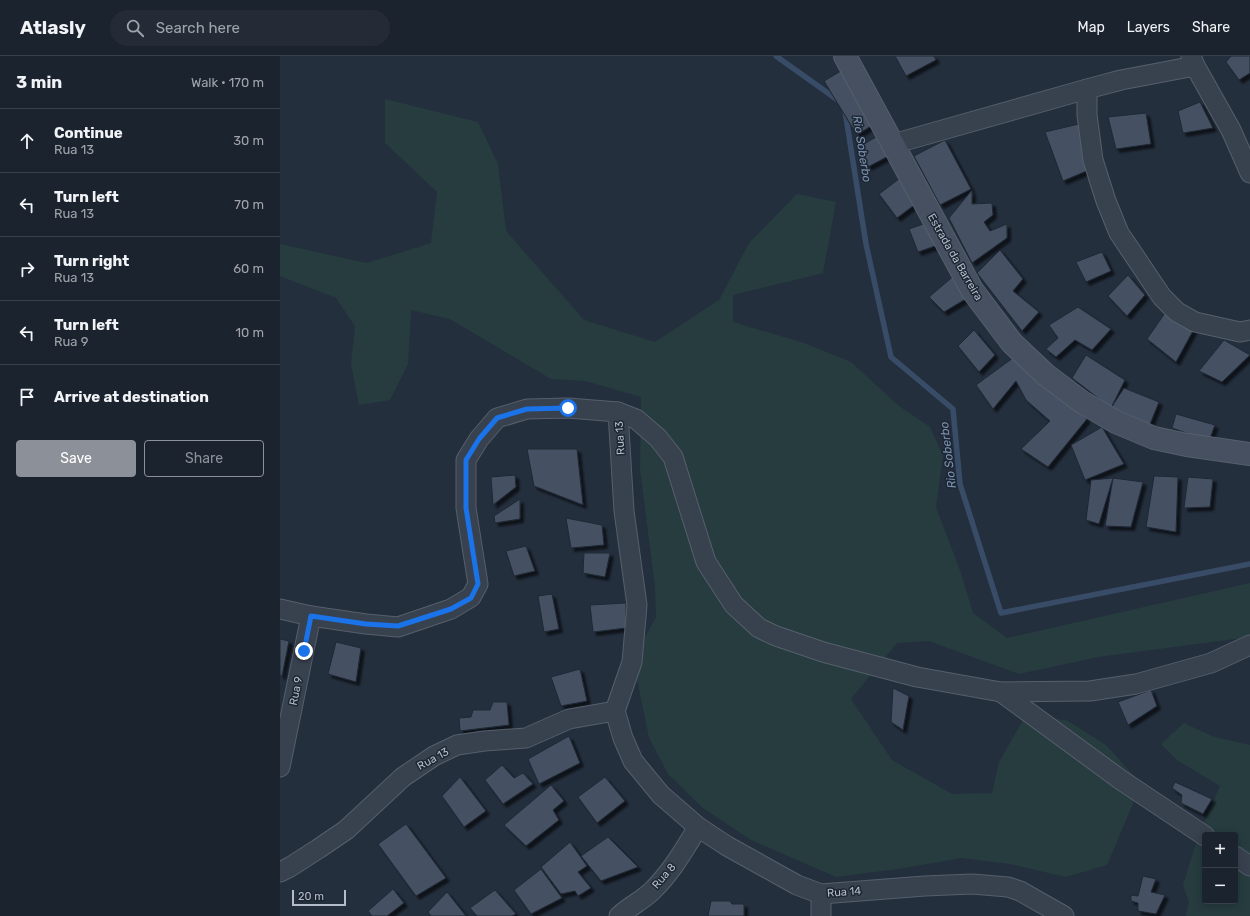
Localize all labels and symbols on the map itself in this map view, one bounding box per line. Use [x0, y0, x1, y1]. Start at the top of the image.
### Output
water label: Rio Soberbo [850, 115, 874, 183]
street label: Estrada da Barreira [925, 211, 985, 303]
route start [559, 399, 577, 417]
street label: Rua 13 [613, 420, 627, 455]
water label: Rio Soberbo [937, 421, 959, 489]
route end [295, 642, 313, 660]
street label: Rua 9 [287, 675, 305, 707]
street label: Rua 13 [415, 745, 451, 773]
street label: Rua 8 [649, 861, 679, 891]
street label: Rua 14 [827, 884, 862, 900]
scale bar [292, 888, 346, 907]

